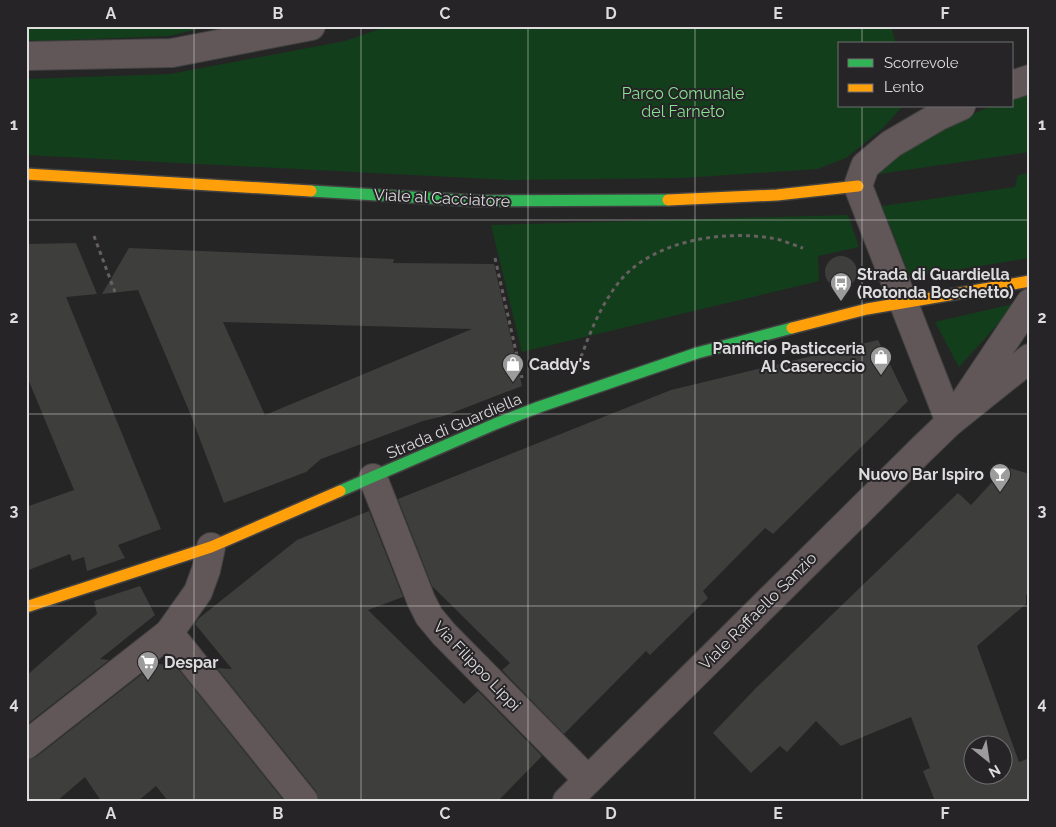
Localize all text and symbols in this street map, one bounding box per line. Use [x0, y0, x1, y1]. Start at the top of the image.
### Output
text: A [106, 4, 117, 23]
text: B [273, 4, 284, 23]
text: C [440, 4, 451, 23]
text: D [605, 4, 617, 23]
text: E [773, 4, 783, 23]
text: F [940, 4, 950, 23]
legend [838, 42, 1014, 108]
text: Scorrevole [884, 54, 959, 72]
text: Lento [884, 78, 924, 96]
park label: Parco Comunale del Farneto [622, 84, 744, 121]
text: 1 [10, 115, 18, 134]
text: 1 [1038, 115, 1046, 134]
street label: Viale al Cacciatore [373, 185, 511, 211]
place label: Strada di Guardiella (Rotonda Boschetto) [857, 265, 1014, 302]
bus stop icon: Strada di Guardiella (Rotonda Boschetto) [829, 271, 853, 302]
text: 2 [9, 308, 19, 327]
text: 2 [1037, 308, 1047, 327]
place label: Panificio Pasticceria Al Casereccio [712, 339, 865, 376]
shop icon: Panificio Pasticceria Al Casereccio [869, 345, 893, 376]
shop icon: Caddy's [501, 352, 525, 383]
place label: Caddy's [529, 355, 590, 374]
street label: Strada di Guardiella [384, 389, 524, 463]
bar icon: Nuovo Bar Ispiro [988, 462, 1012, 493]
place label: Nuovo Bar Ispiro [858, 465, 984, 484]
text: 3 [10, 501, 19, 520]
text: 3 [1038, 501, 1047, 520]
street label: Viale Raffaello Sanzio [695, 548, 821, 674]
street label: Via Filippo Lippi [429, 617, 525, 715]
supermarket icon: Despar [136, 650, 160, 681]
place label: Despar [164, 653, 218, 672]
text: 4 [9, 694, 19, 713]
text: 4 [1037, 694, 1047, 713]
north arrow [964, 734, 1014, 784]
text: N [986, 762, 1003, 781]
text: A [106, 804, 117, 823]
text: B [273, 804, 284, 823]
text: C [440, 804, 451, 823]
text: D [605, 804, 617, 823]
text: E [773, 804, 783, 823]
text: F [940, 804, 950, 823]

